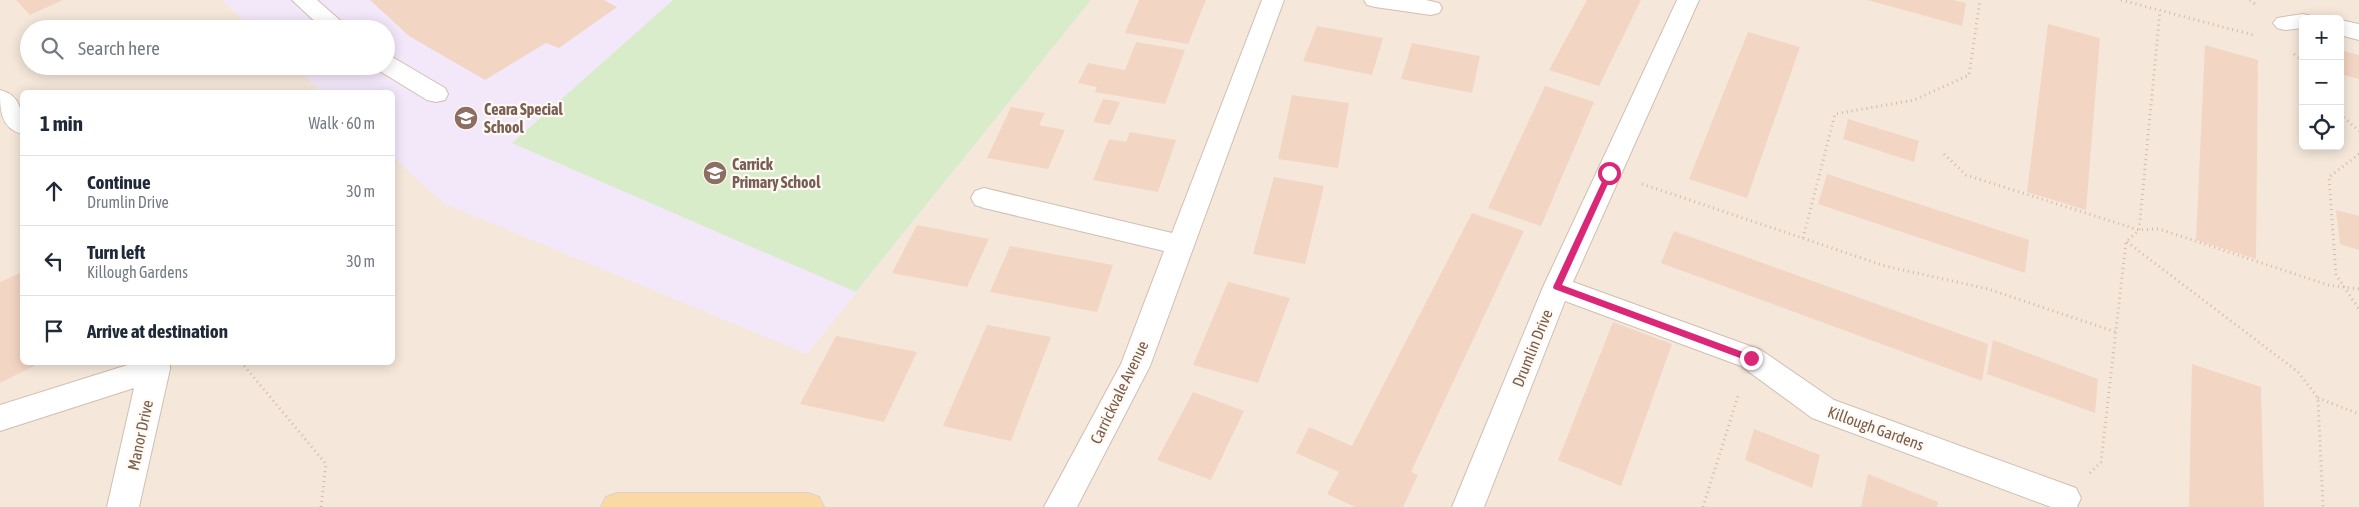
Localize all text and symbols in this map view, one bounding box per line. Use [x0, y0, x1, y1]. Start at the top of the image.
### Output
map controls [2299, 15, 2344, 150]
button: + [2299, 15, 2344, 60]
search box [20, 20, 395, 75]
icon: search [38, 34, 66, 62]
text: Search here [78, 37, 160, 59]
button: − [2299, 60, 2344, 105]
place label: Ceara Special School [484, 100, 563, 136]
school or university icon: Ceara Special School [453, 105, 479, 131]
button: locate [2299, 105, 2344, 150]
text: 1 min [40, 111, 83, 135]
text: Walk · 60 m [309, 114, 375, 132]
place label: Carrick Primary School [732, 155, 821, 191]
school or university icon: Carrick Primary School [702, 160, 728, 186]
route start [1598, 162, 1621, 185]
text: Continue [87, 171, 151, 193]
icon: ahead [40, 177, 68, 205]
text: 30 m [346, 182, 375, 200]
text: Drumlin Drive [87, 193, 169, 211]
text: Turn left [87, 241, 145, 263]
icon: left [40, 247, 68, 275]
text: 30 m [346, 252, 375, 270]
text: Killough Gardens [87, 263, 188, 281]
street label: Drumlin Drive [1508, 307, 1556, 389]
icon: arrive [40, 317, 68, 345]
text: Arrive at destination [87, 320, 228, 342]
street label: Carrickvale Avenue [1086, 338, 1152, 446]
route end [1740, 347, 1763, 370]
street label: Manor Drive [124, 398, 156, 472]
street label: Killough Gardens [1825, 402, 1927, 455]

